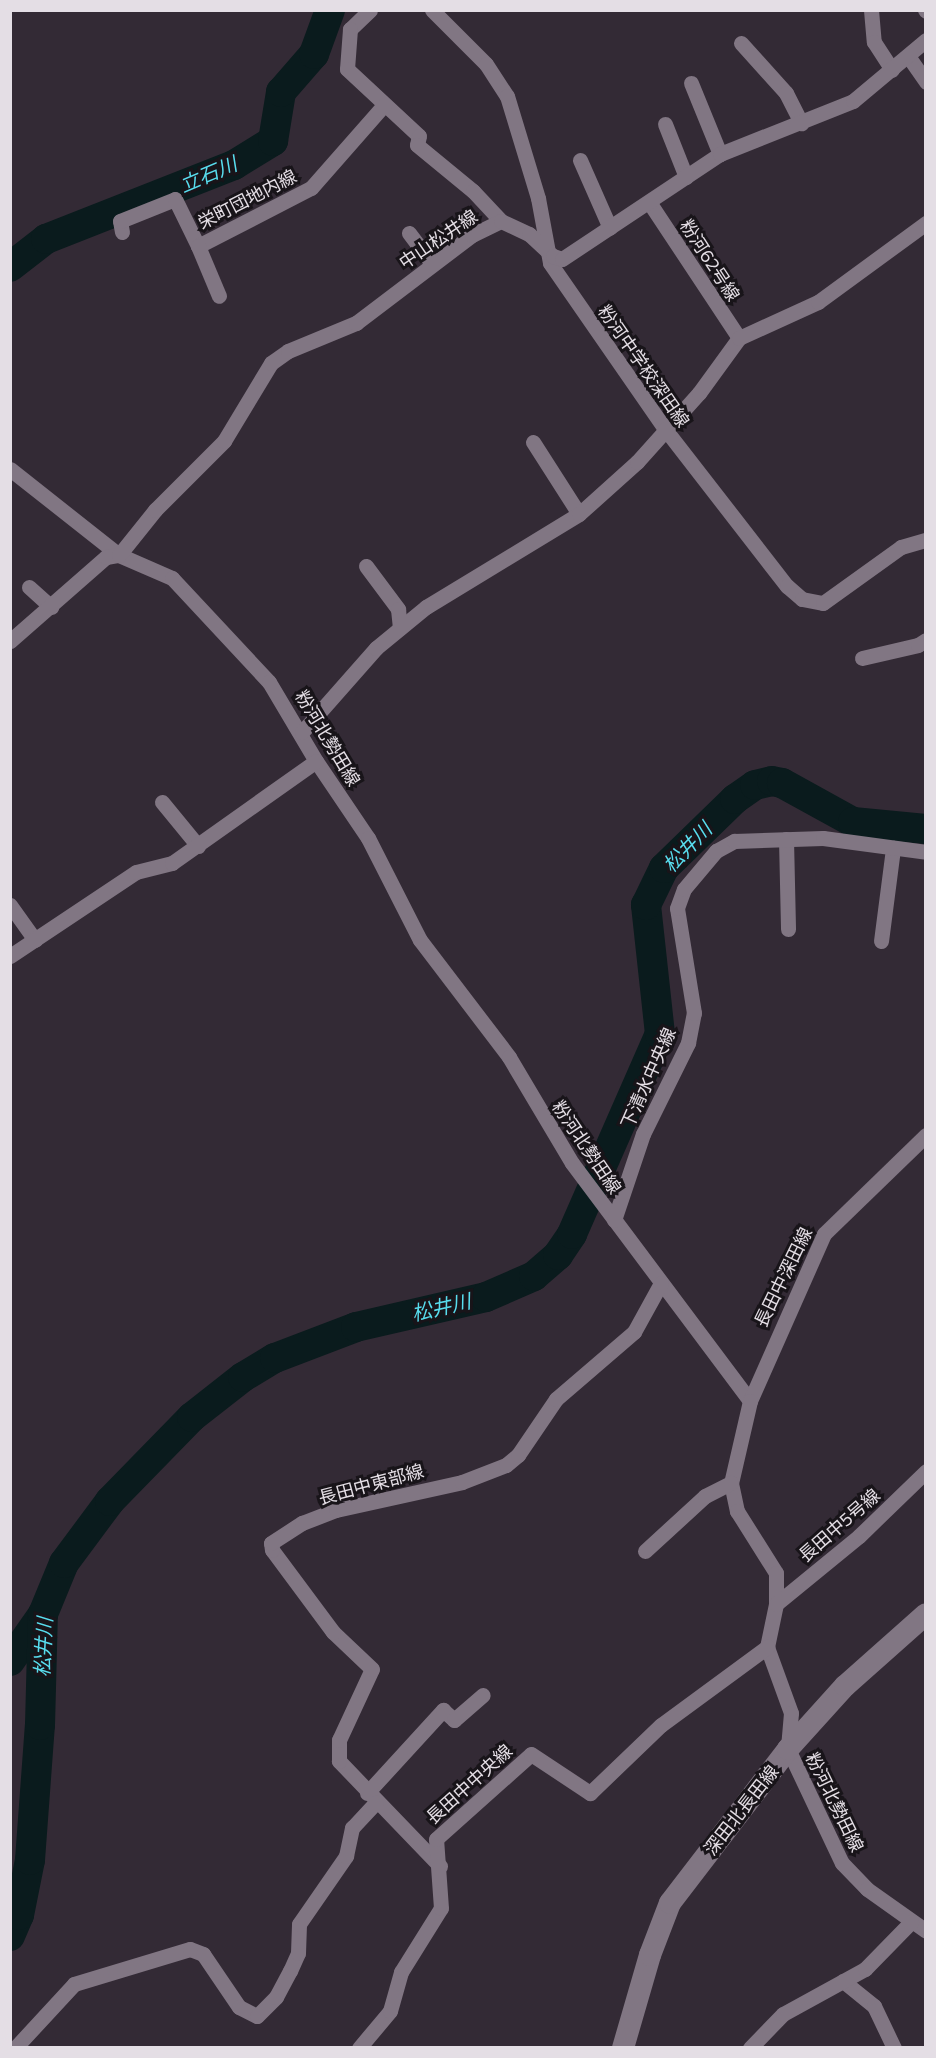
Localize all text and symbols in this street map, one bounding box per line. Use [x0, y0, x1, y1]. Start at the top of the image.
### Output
water label: 立石川 [176, 151, 240, 197]
street label: 栄町団地内線 [194, 165, 300, 233]
street label: 中山松井線 [395, 205, 481, 273]
street label: 粉河62号線 [676, 215, 744, 305]
street label: 粉河中学校深田線 [594, 301, 694, 431]
street label: 粉河北勢田線 [291, 686, 365, 790]
water label: 松井川 [658, 817, 716, 877]
street label: 下清水中央線 [616, 1024, 680, 1132]
street label: 粉河北勢田線 [548, 1096, 626, 1198]
street label: 長田中深田線 [750, 1224, 816, 1330]
water label: 松井川 [409, 1289, 473, 1325]
street label: 長田中東部線 [316, 1460, 426, 1508]
street label: 長田中5号線 [794, 1484, 884, 1566]
water label: 松井川 [29, 1616, 57, 1678]
street label: 長田中中央線 [422, 1740, 516, 1828]
street label: 粉河北勢田線 [802, 1749, 868, 1855]
street label: 深田北長田線 [699, 1761, 783, 1859]

